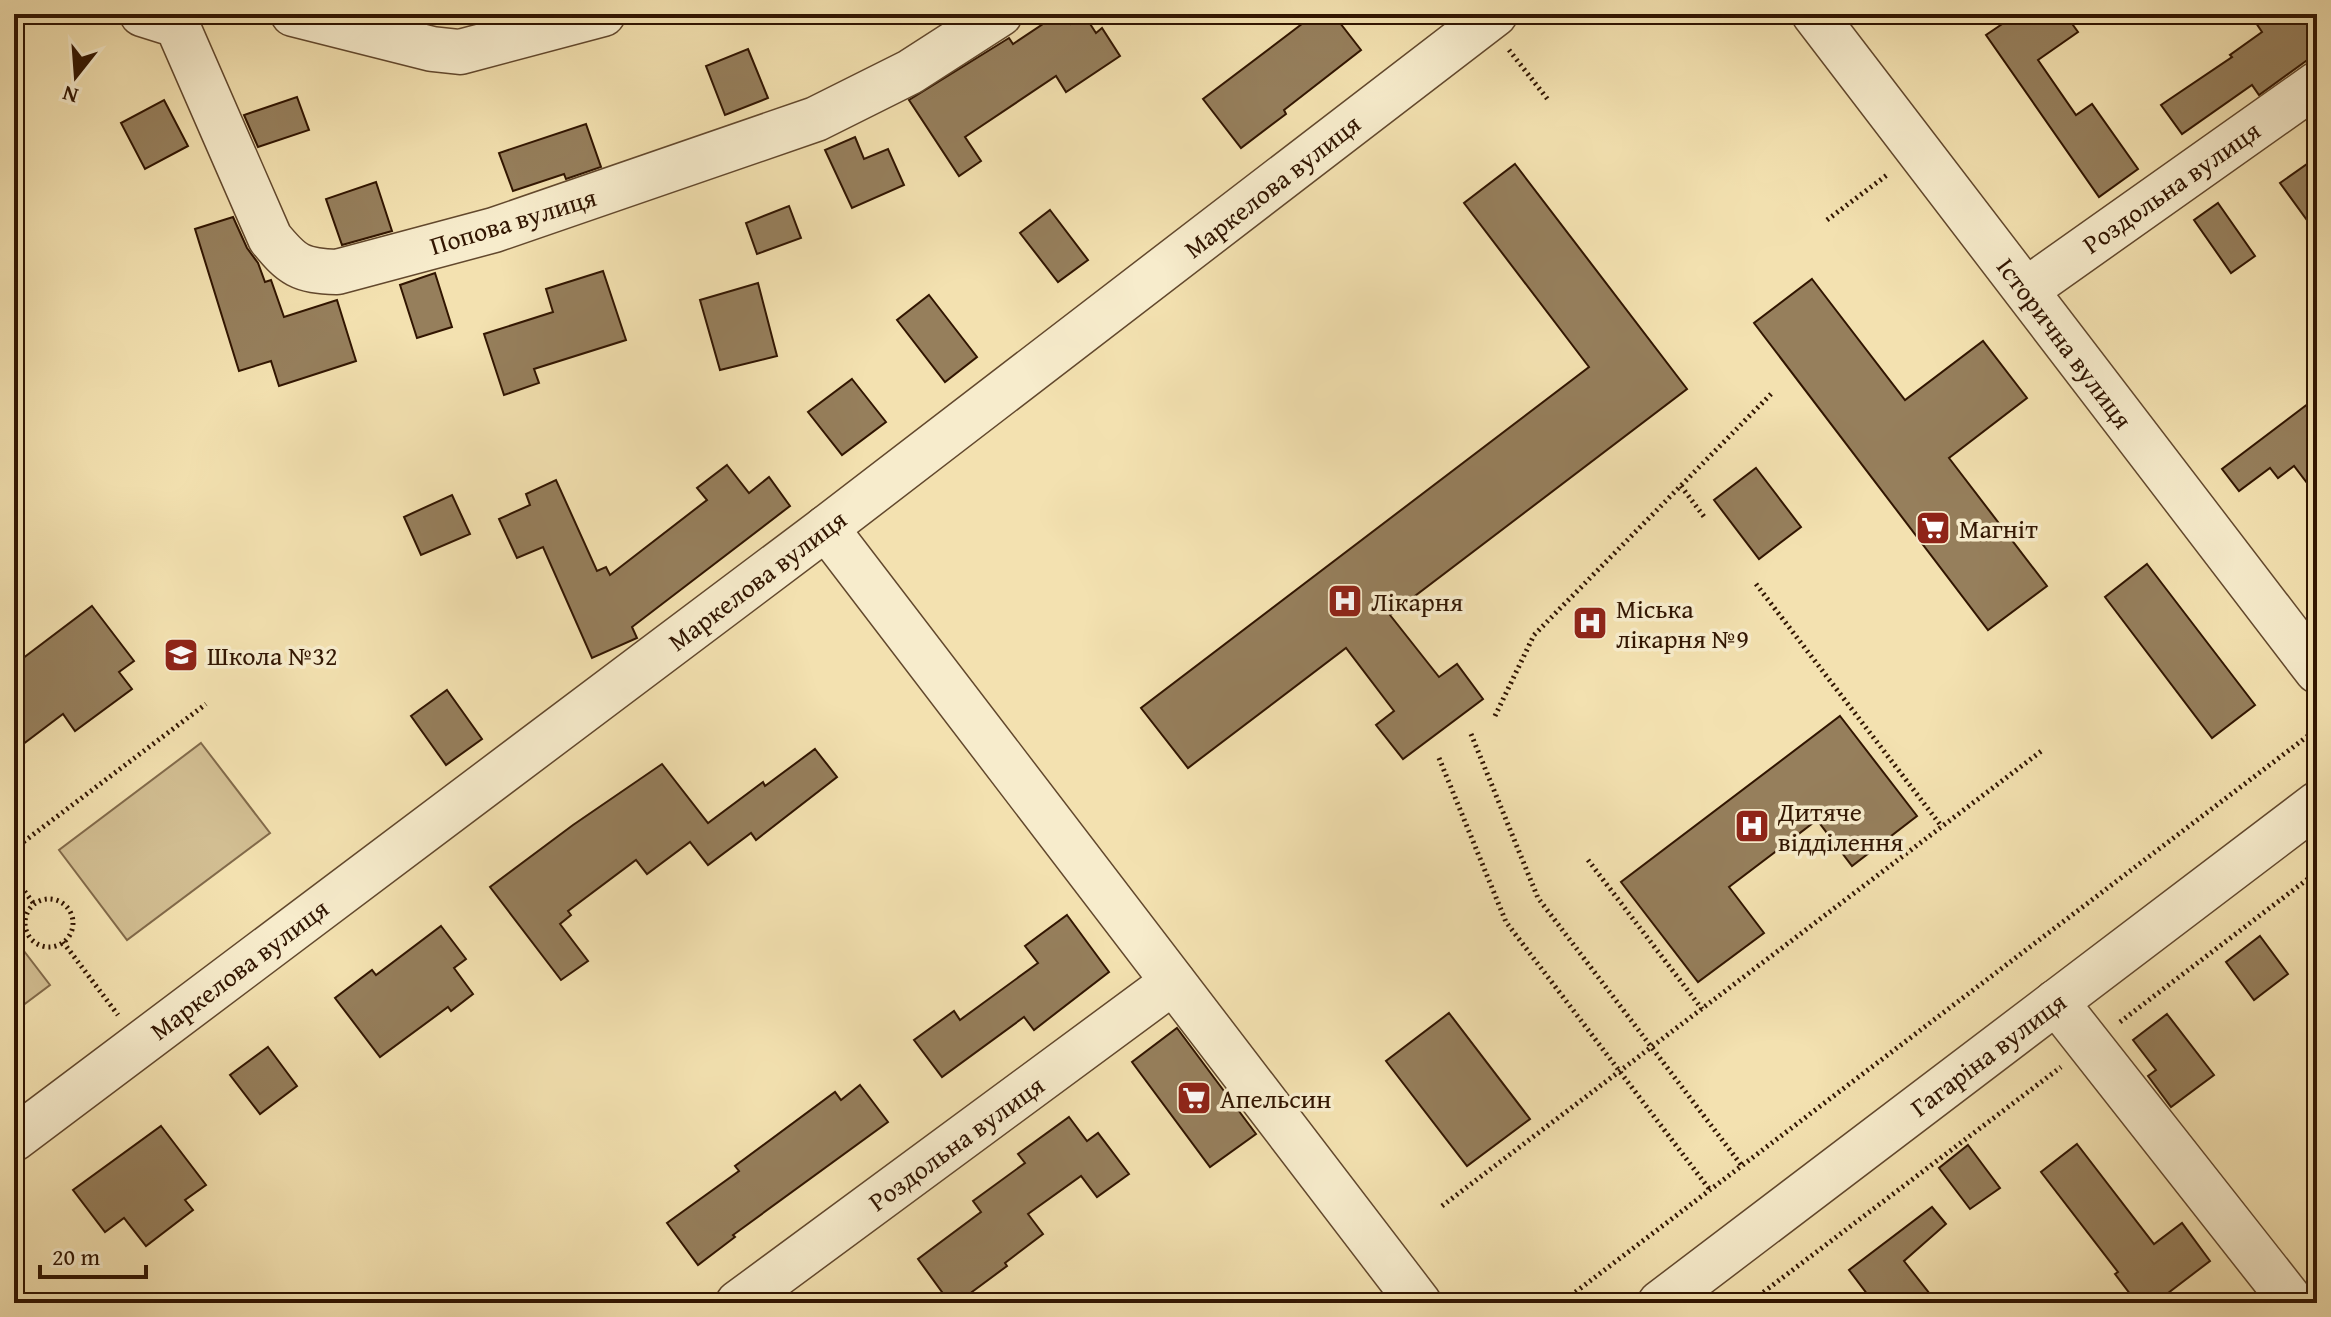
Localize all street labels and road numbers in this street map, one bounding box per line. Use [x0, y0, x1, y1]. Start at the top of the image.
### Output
street label: Маркелова вулиця [1175, 105, 1369, 267]
street label: Роздольна вулиця [2074, 111, 2268, 263]
street label: Попова вулиця [425, 177, 601, 265]
street label: Історична вулиця [1988, 249, 2142, 437]
street label: Маркелова вулиця [660, 500, 854, 660]
street label: Маркелова вулиця [142, 889, 336, 1049]
street label: Гагаріна вулиця [1902, 982, 2074, 1126]
street label: Роздольна вулиця [860, 1066, 1052, 1220]

